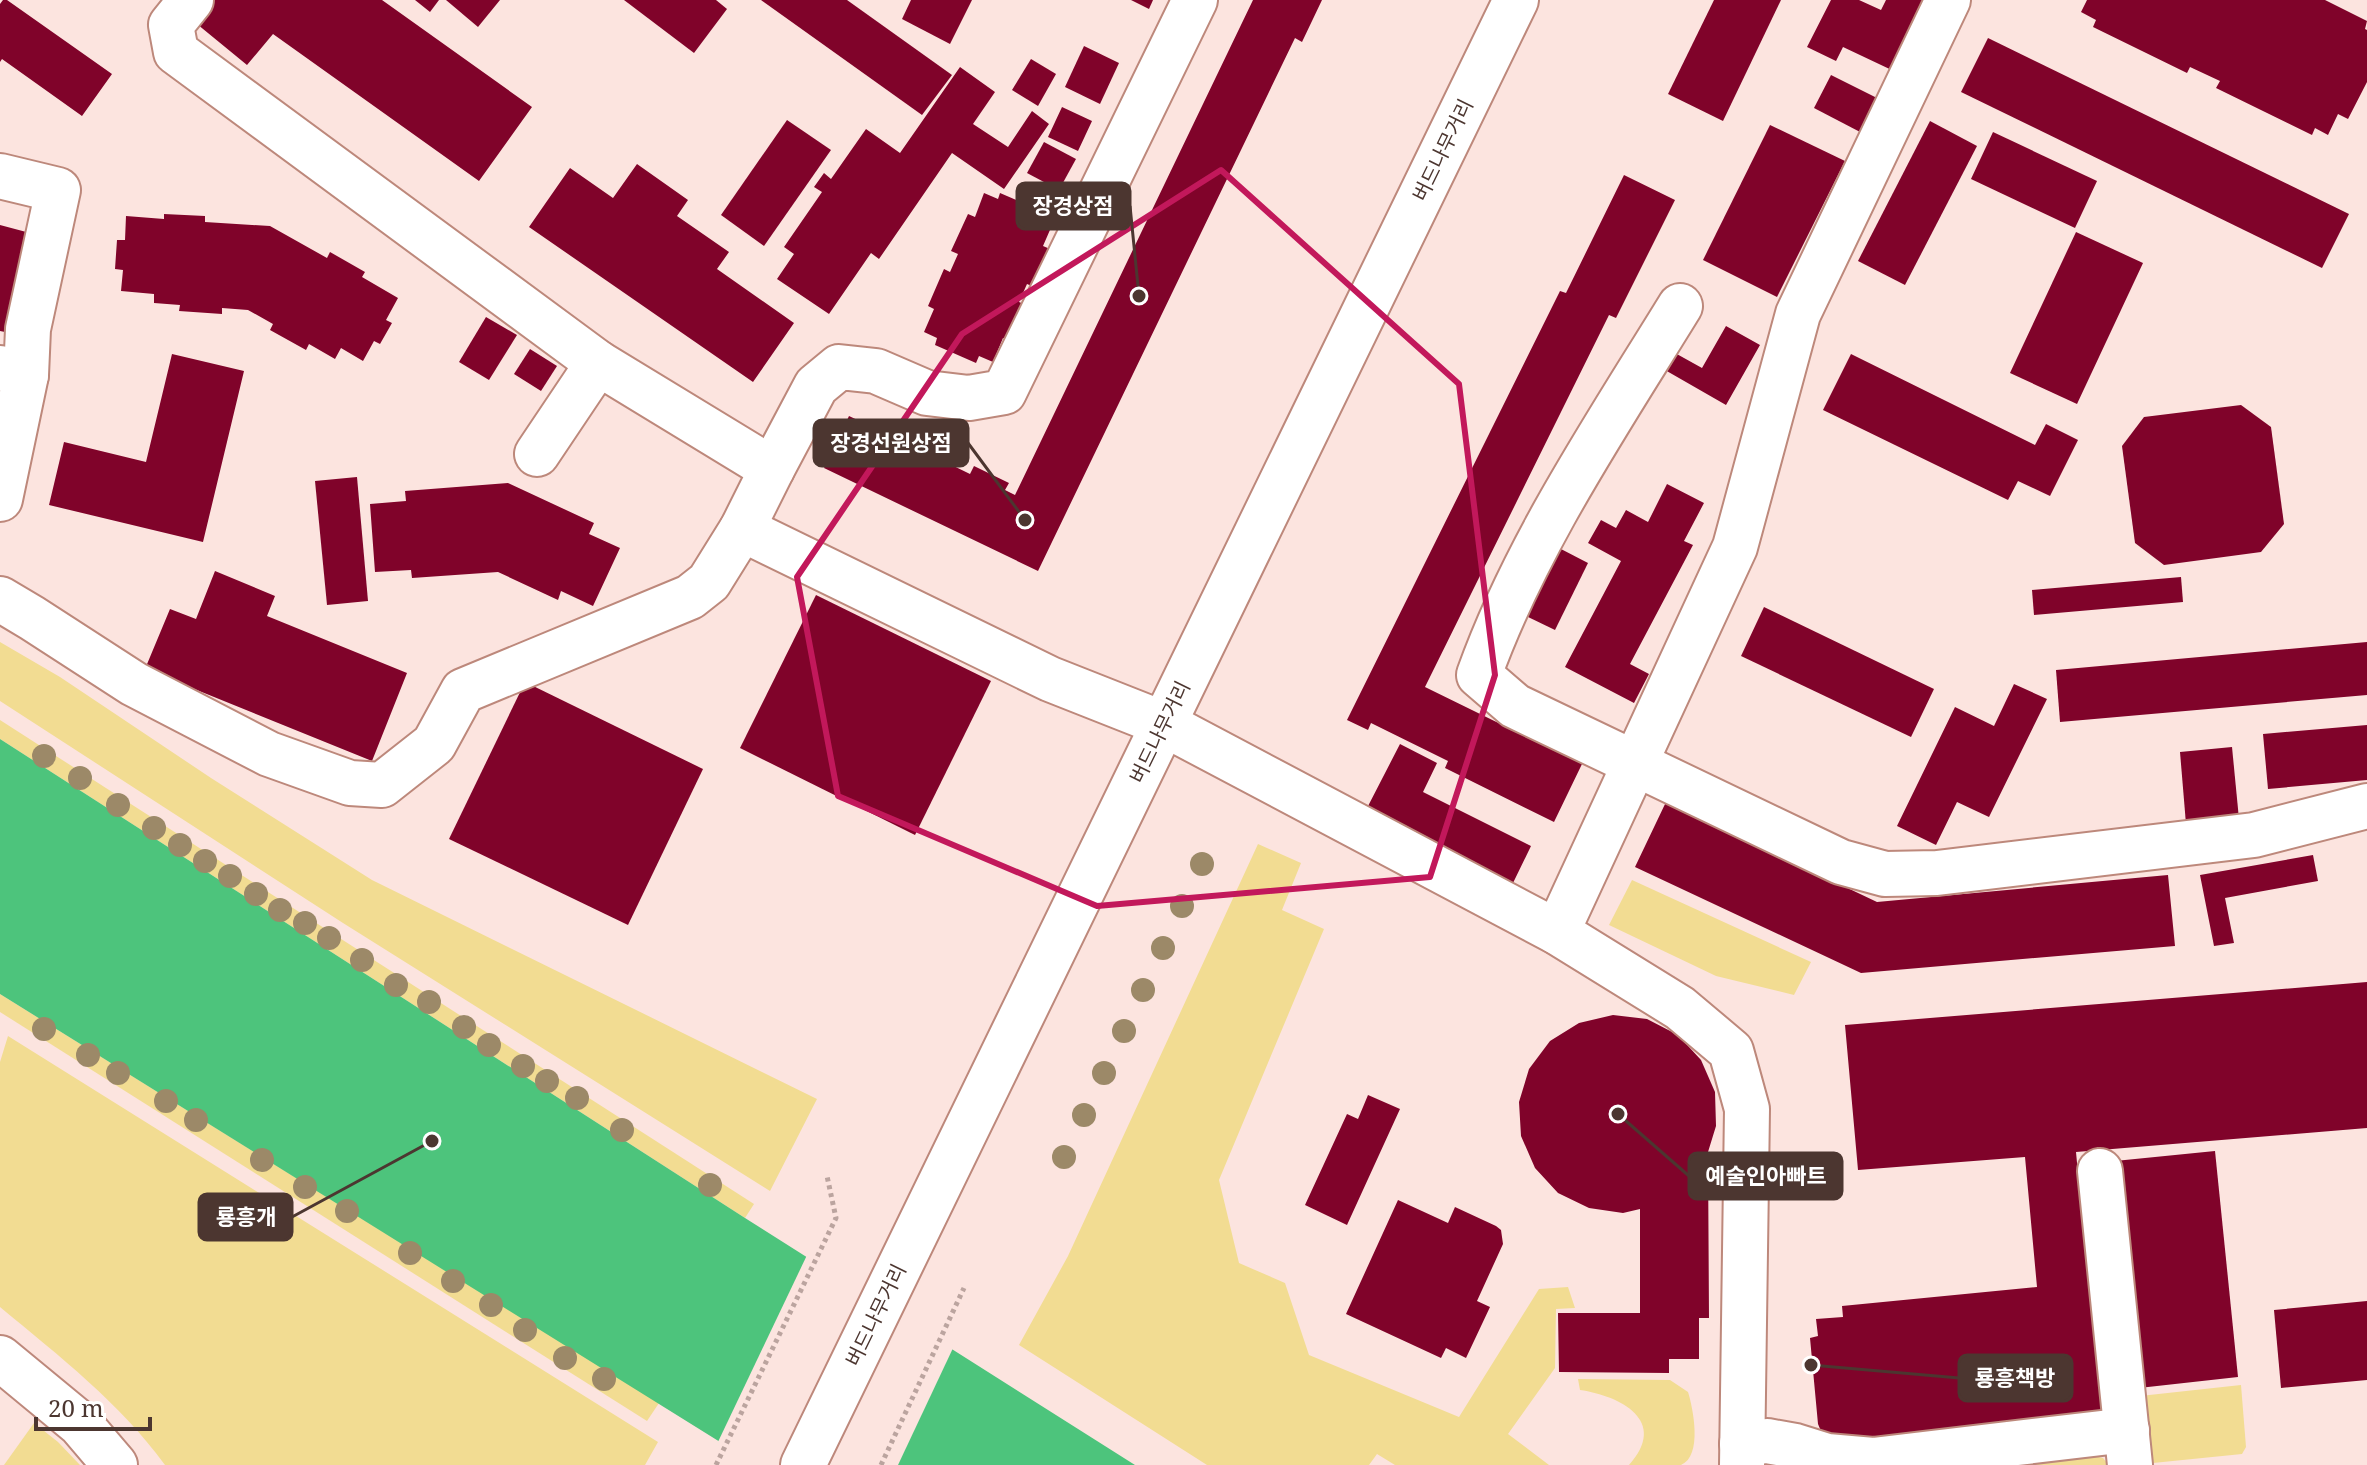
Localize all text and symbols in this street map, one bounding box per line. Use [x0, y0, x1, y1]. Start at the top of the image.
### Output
street label: 버드나무거리 [1406, 94, 1479, 205]
callout: 장경상점 [1017, 183, 1130, 229]
text: 장경상점 [1033, 190, 1113, 220]
callout: 장경선원상점 [814, 420, 968, 466]
text: 장경선원상점 [830, 427, 952, 457]
street label: 버드나무거리 [1123, 676, 1196, 787]
callout: 예술인아빠트 [1689, 1153, 1842, 1199]
text: 예술인아빠트 [1705, 1160, 1827, 1190]
callout: 룡흥개 [199, 1194, 292, 1240]
text: 룡흥개 [216, 1201, 276, 1231]
street label: 버드나무거리 [839, 1259, 912, 1370]
callout: 룡흥책방 [1959, 1355, 2072, 1401]
text: 룡흥책방 [1975, 1362, 2055, 1392]
scale bar [36, 1381, 150, 1431]
text: 20 m [48, 1391, 104, 1424]

